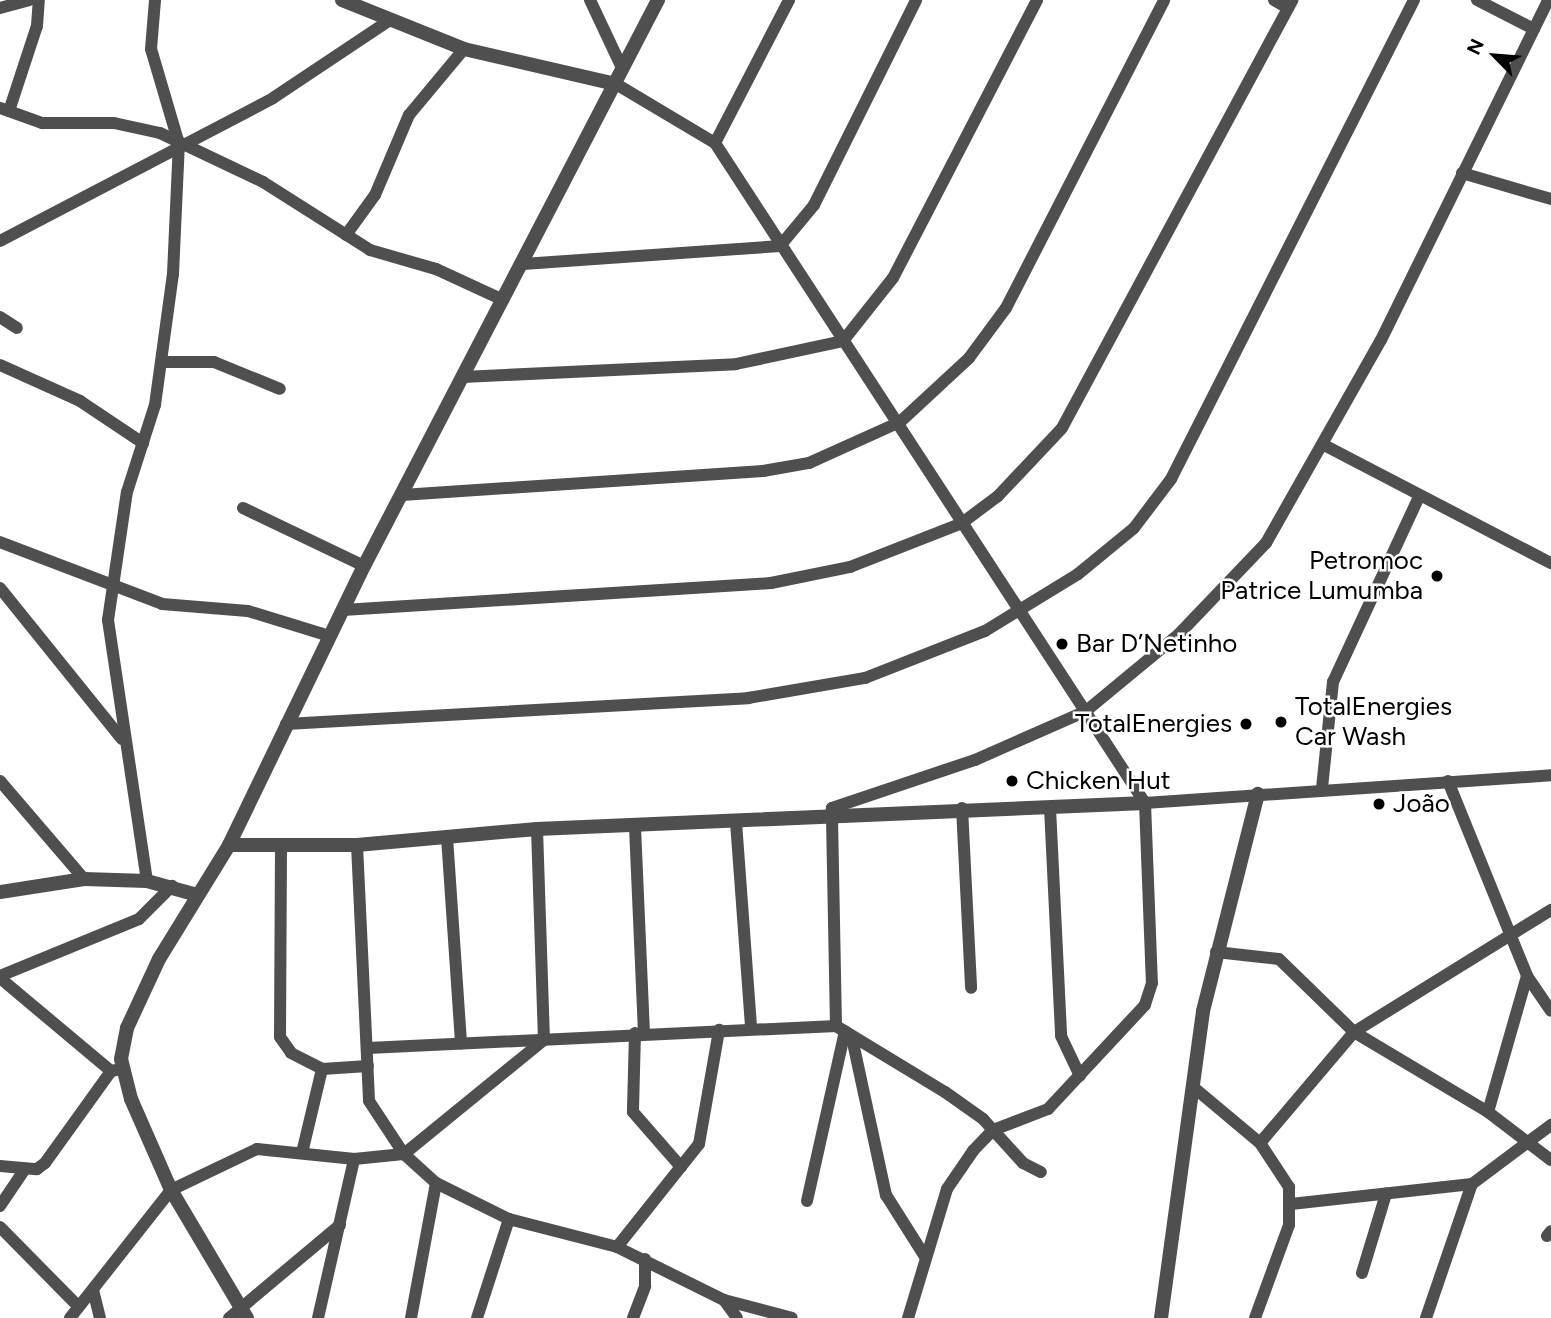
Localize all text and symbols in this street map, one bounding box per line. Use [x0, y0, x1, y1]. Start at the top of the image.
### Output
north arrow [1460, 21, 1530, 91]
text: N [1462, 35, 1489, 58]
place label: Petromoc Patrice Lumumba [1220, 545, 1423, 606]
marker: Petromoc Patrice Lumumba [1429, 568, 1445, 584]
place label: Bar D’Netinho [1076, 628, 1237, 660]
marker: Bar D’Netinho [1054, 636, 1070, 652]
place label: TotalEnergies Car Wash [1295, 691, 1452, 752]
place label: TotalEnergies [1075, 708, 1232, 740]
marker: TotalEnergies Car Wash [1273, 714, 1289, 730]
marker: TotalEnergies [1238, 716, 1254, 732]
place label: Chicken Hut [1026, 765, 1171, 797]
marker: Chicken Hut [1004, 773, 1020, 789]
place label: João [1393, 788, 1450, 820]
marker: João [1371, 796, 1387, 812]

